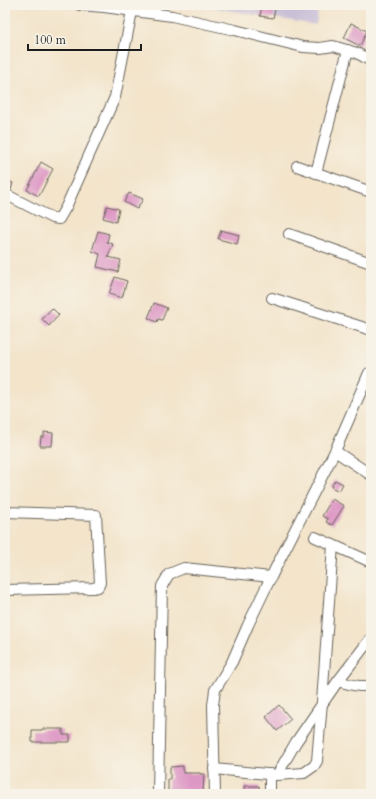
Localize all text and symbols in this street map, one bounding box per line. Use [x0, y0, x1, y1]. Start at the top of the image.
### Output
scale bar [28, 26, 141, 52]
text: 100 m [34, 32, 67, 48]

